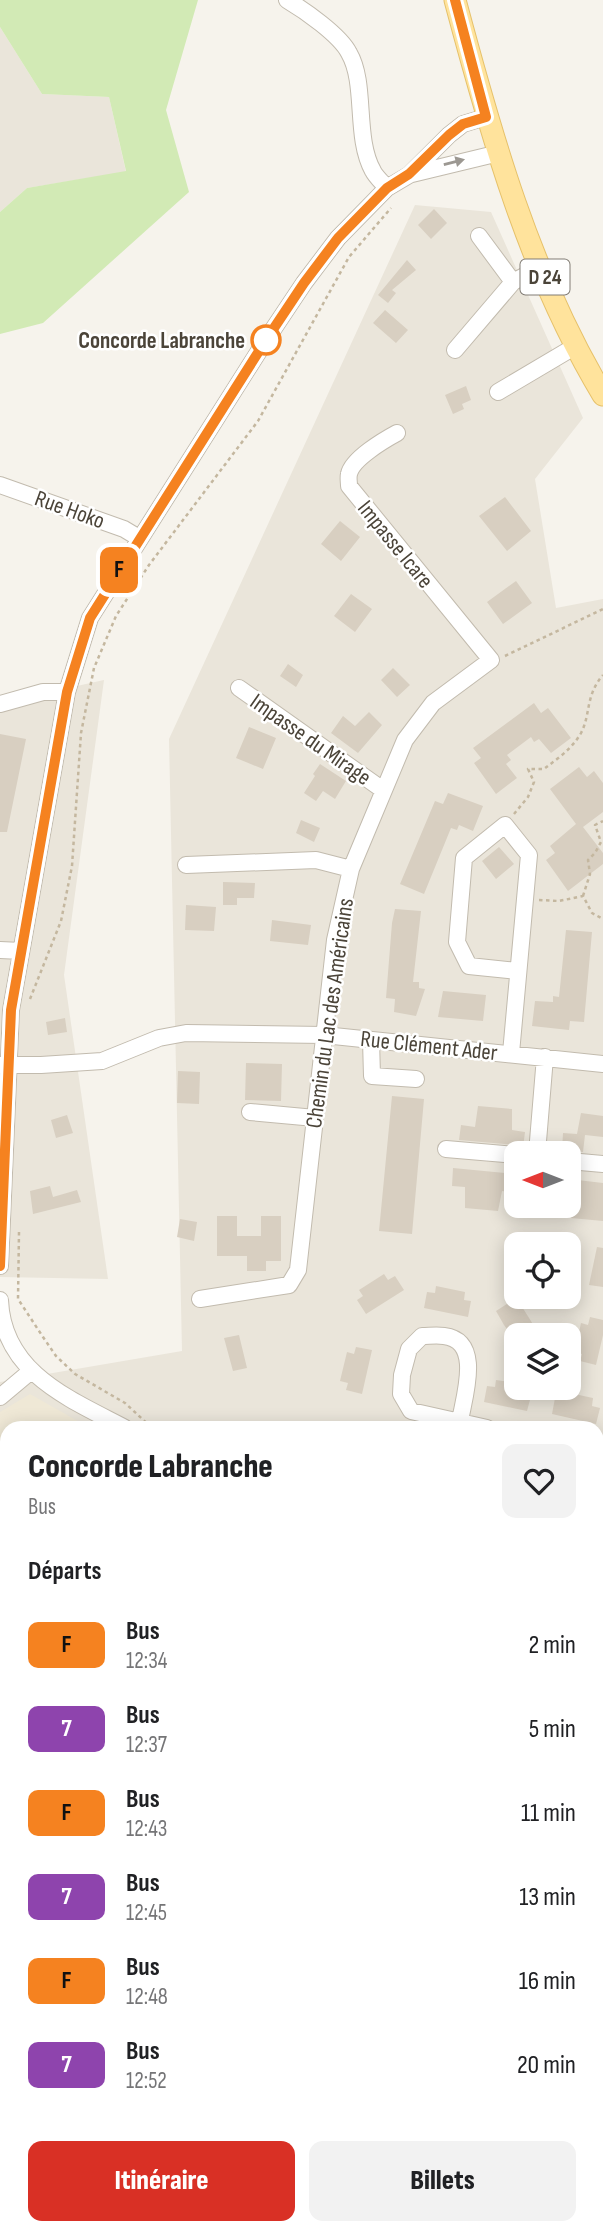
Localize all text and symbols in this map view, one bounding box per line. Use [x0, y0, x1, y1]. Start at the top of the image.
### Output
one-way arrow [443, 156, 465, 167]
road number: D 24 [520, 260, 570, 294]
marker: Concorde Labranche [251, 325, 281, 355]
place label: Concorde Labranche [78, 327, 245, 355]
street label: Rue Hoko [31, 484, 108, 535]
street label: Impasse Icare [351, 495, 439, 594]
line badge: F [96, 547, 142, 593]
text: F [114, 555, 124, 584]
street label: Impasse du Mirage [245, 688, 376, 792]
street label: Chemin du Lac des Américains [300, 896, 360, 1130]
street label: Rue Clément Ader [359, 1025, 499, 1067]
north arrow [504, 1141, 581, 1218]
map controls [504, 1141, 581, 1400]
button: locate [504, 1232, 581, 1309]
button: layers [504, 1323, 581, 1400]
button: heart [502, 1444, 576, 1518]
text: Concorde Labranche [28, 1447, 273, 1487]
text: Bus [28, 1493, 56, 1521]
text: Départs [28, 1556, 101, 1587]
text: Bus [126, 1616, 160, 1647]
text: F [61, 1630, 72, 1659]
text: 2 min [528, 1630, 576, 1661]
text: 12:34 [126, 1647, 167, 1675]
text: Bus [126, 1700, 160, 1731]
text: 7 [61, 1714, 72, 1743]
text: 5 min [529, 1714, 576, 1745]
text: 12:37 [126, 1731, 167, 1759]
text: Bus [126, 1784, 160, 1815]
text: F [61, 1798, 72, 1827]
text: 11 min [521, 1798, 576, 1829]
text: 12:43 [126, 1815, 167, 1843]
text: Bus [126, 1868, 160, 1899]
text: 7 [61, 1882, 72, 1911]
text: 13 min [519, 1882, 576, 1913]
text: 12:45 [126, 1899, 167, 1927]
text: Bus [126, 1952, 160, 1983]
text: F [61, 1966, 72, 1995]
text: 16 min [519, 1966, 576, 1997]
text: 12:48 [126, 1983, 168, 2011]
text: Bus [126, 2036, 160, 2067]
text: 7 [61, 2050, 72, 2079]
text: 20 min [517, 2050, 576, 2081]
text: 12:52 [126, 2067, 167, 2095]
button: Itinéraire [28, 2141, 295, 2221]
button: Billets [309, 2141, 576, 2221]

